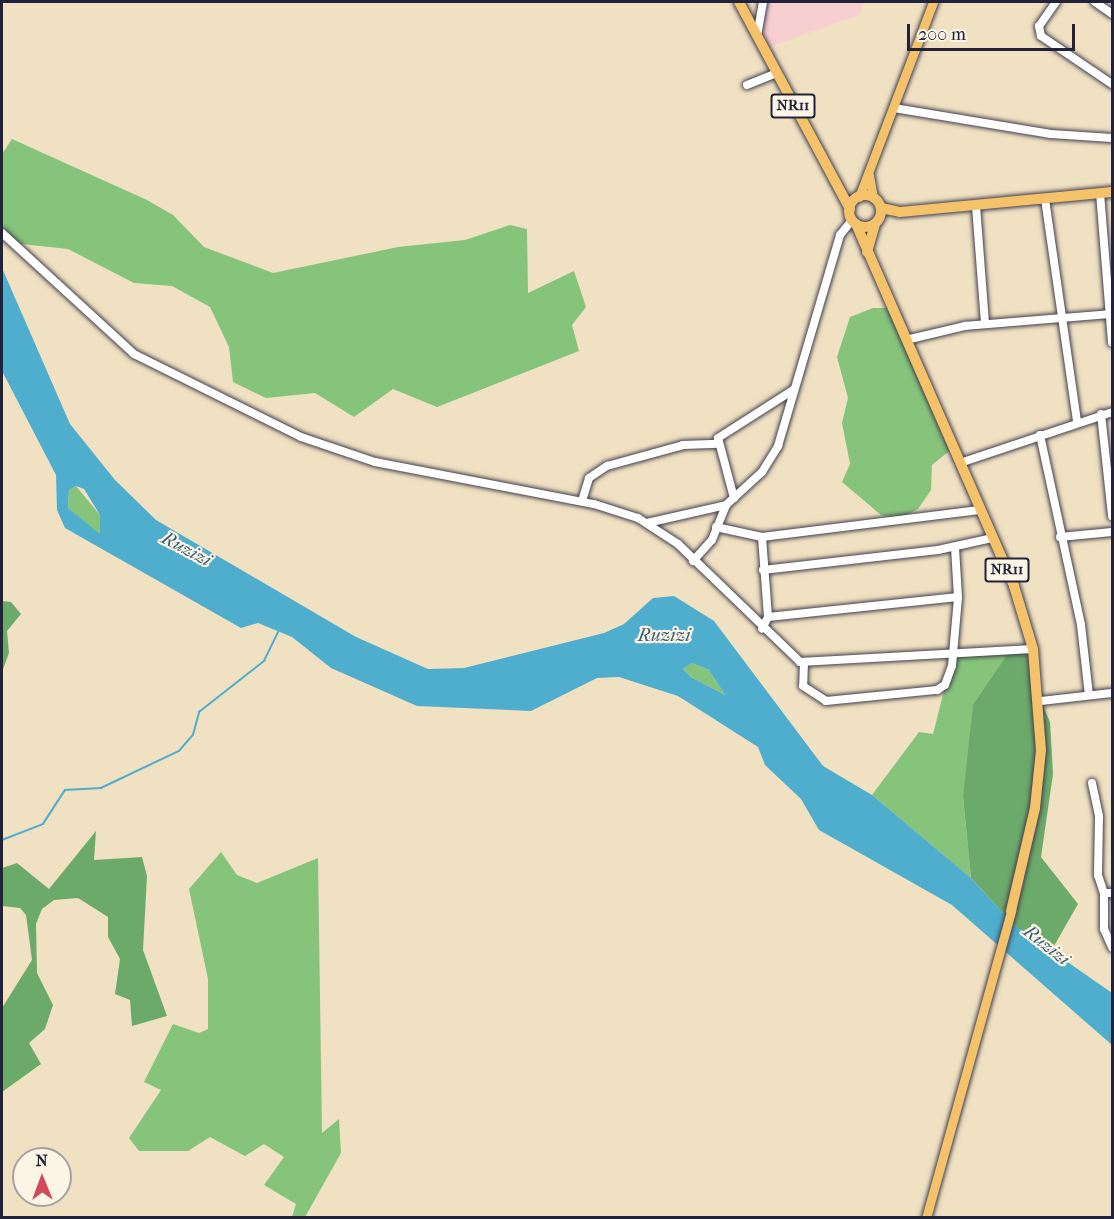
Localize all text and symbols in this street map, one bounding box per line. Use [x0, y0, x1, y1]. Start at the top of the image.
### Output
scale bar [910, 12, 1078, 50]
text: 200 m [918, 24, 966, 45]
road number: NR11 [770, 94, 816, 118]
water label: Ruzizi [158, 528, 214, 572]
road number: NR11 [984, 558, 1030, 582]
water label: Ruzizi [638, 625, 690, 647]
water label: Ruzizi [1019, 921, 1073, 971]
north arrow [12, 1147, 72, 1207]
text: N [35, 1151, 48, 1170]

